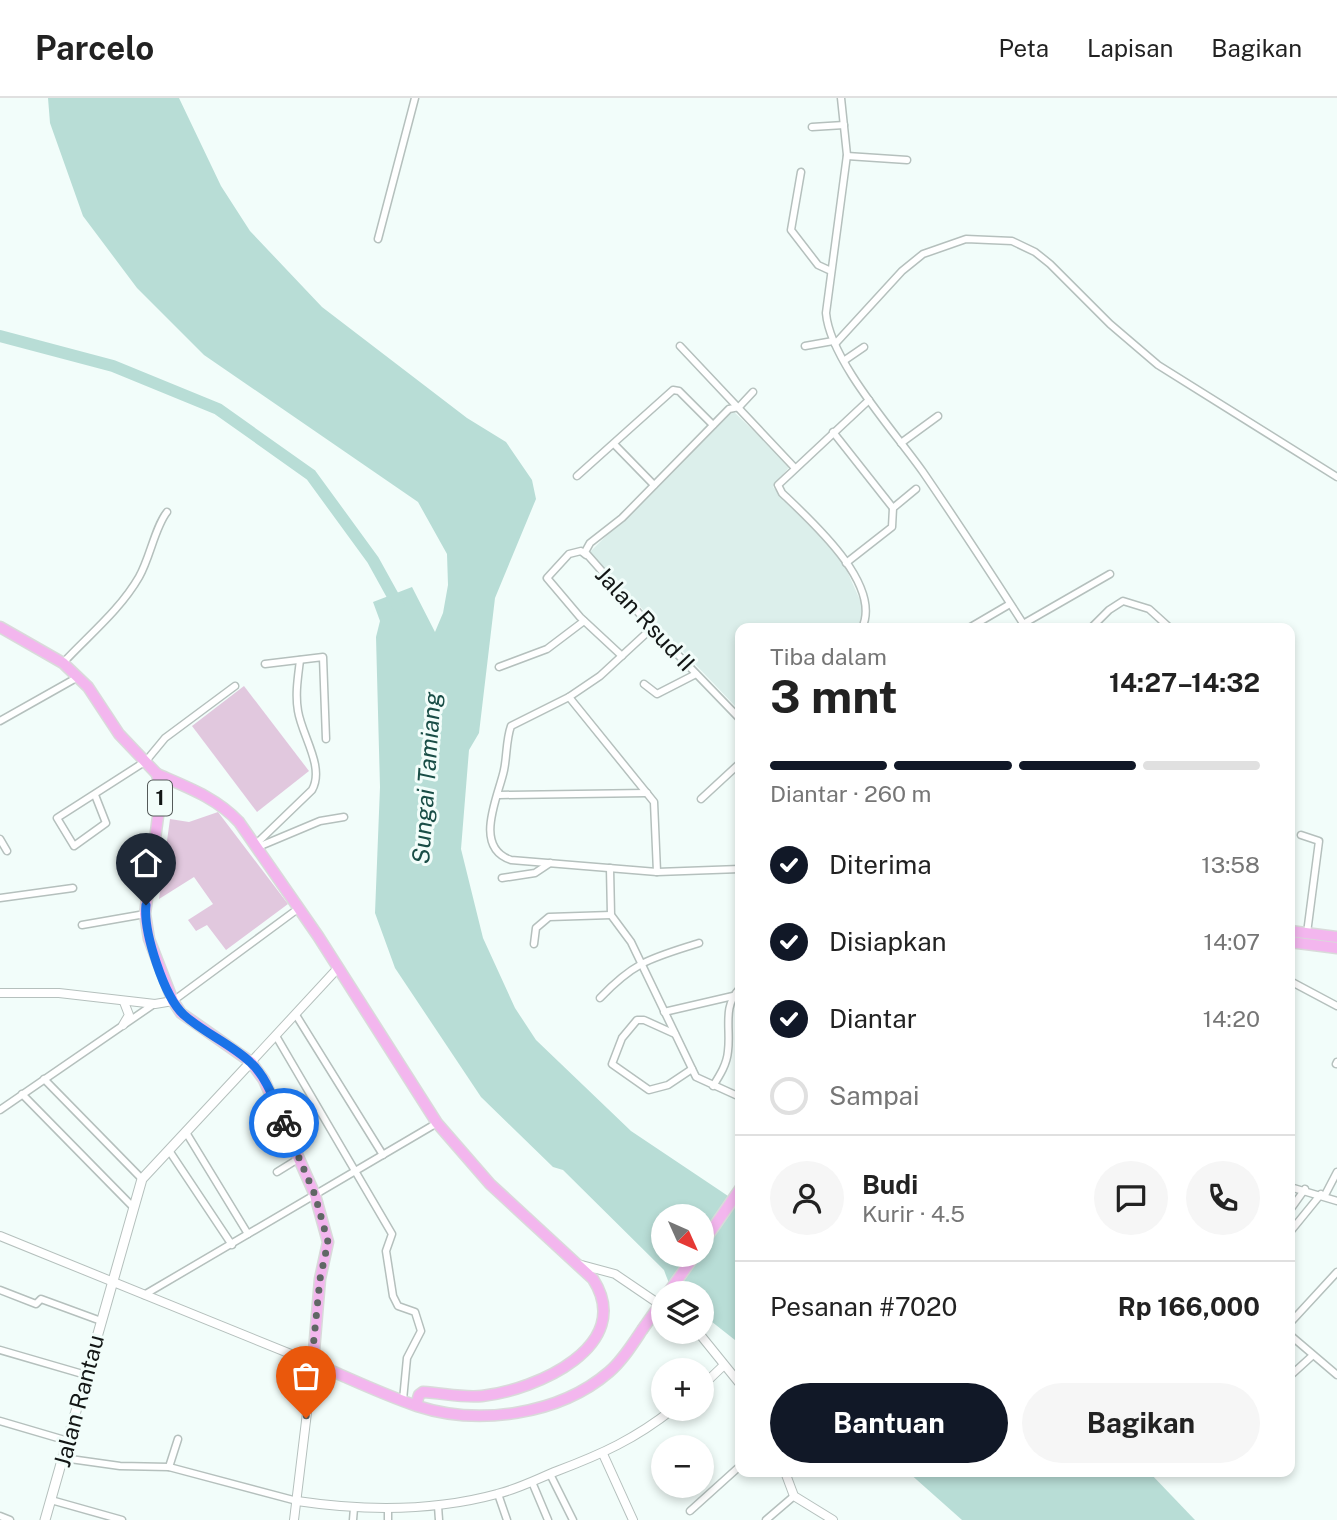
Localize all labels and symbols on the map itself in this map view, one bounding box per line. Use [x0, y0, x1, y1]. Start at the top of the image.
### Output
street label: Jalan Rsud II [590, 561, 701, 676]
water label: Sungai Tamiang [406, 690, 446, 865]
road number: 1 [148, 780, 172, 816]
pin [116, 833, 176, 905]
courier [249, 1088, 319, 1158]
north arrow [651, 1204, 714, 1267]
street label: Jalan Rantau [48, 1332, 109, 1470]
pin [276, 1346, 336, 1418]

